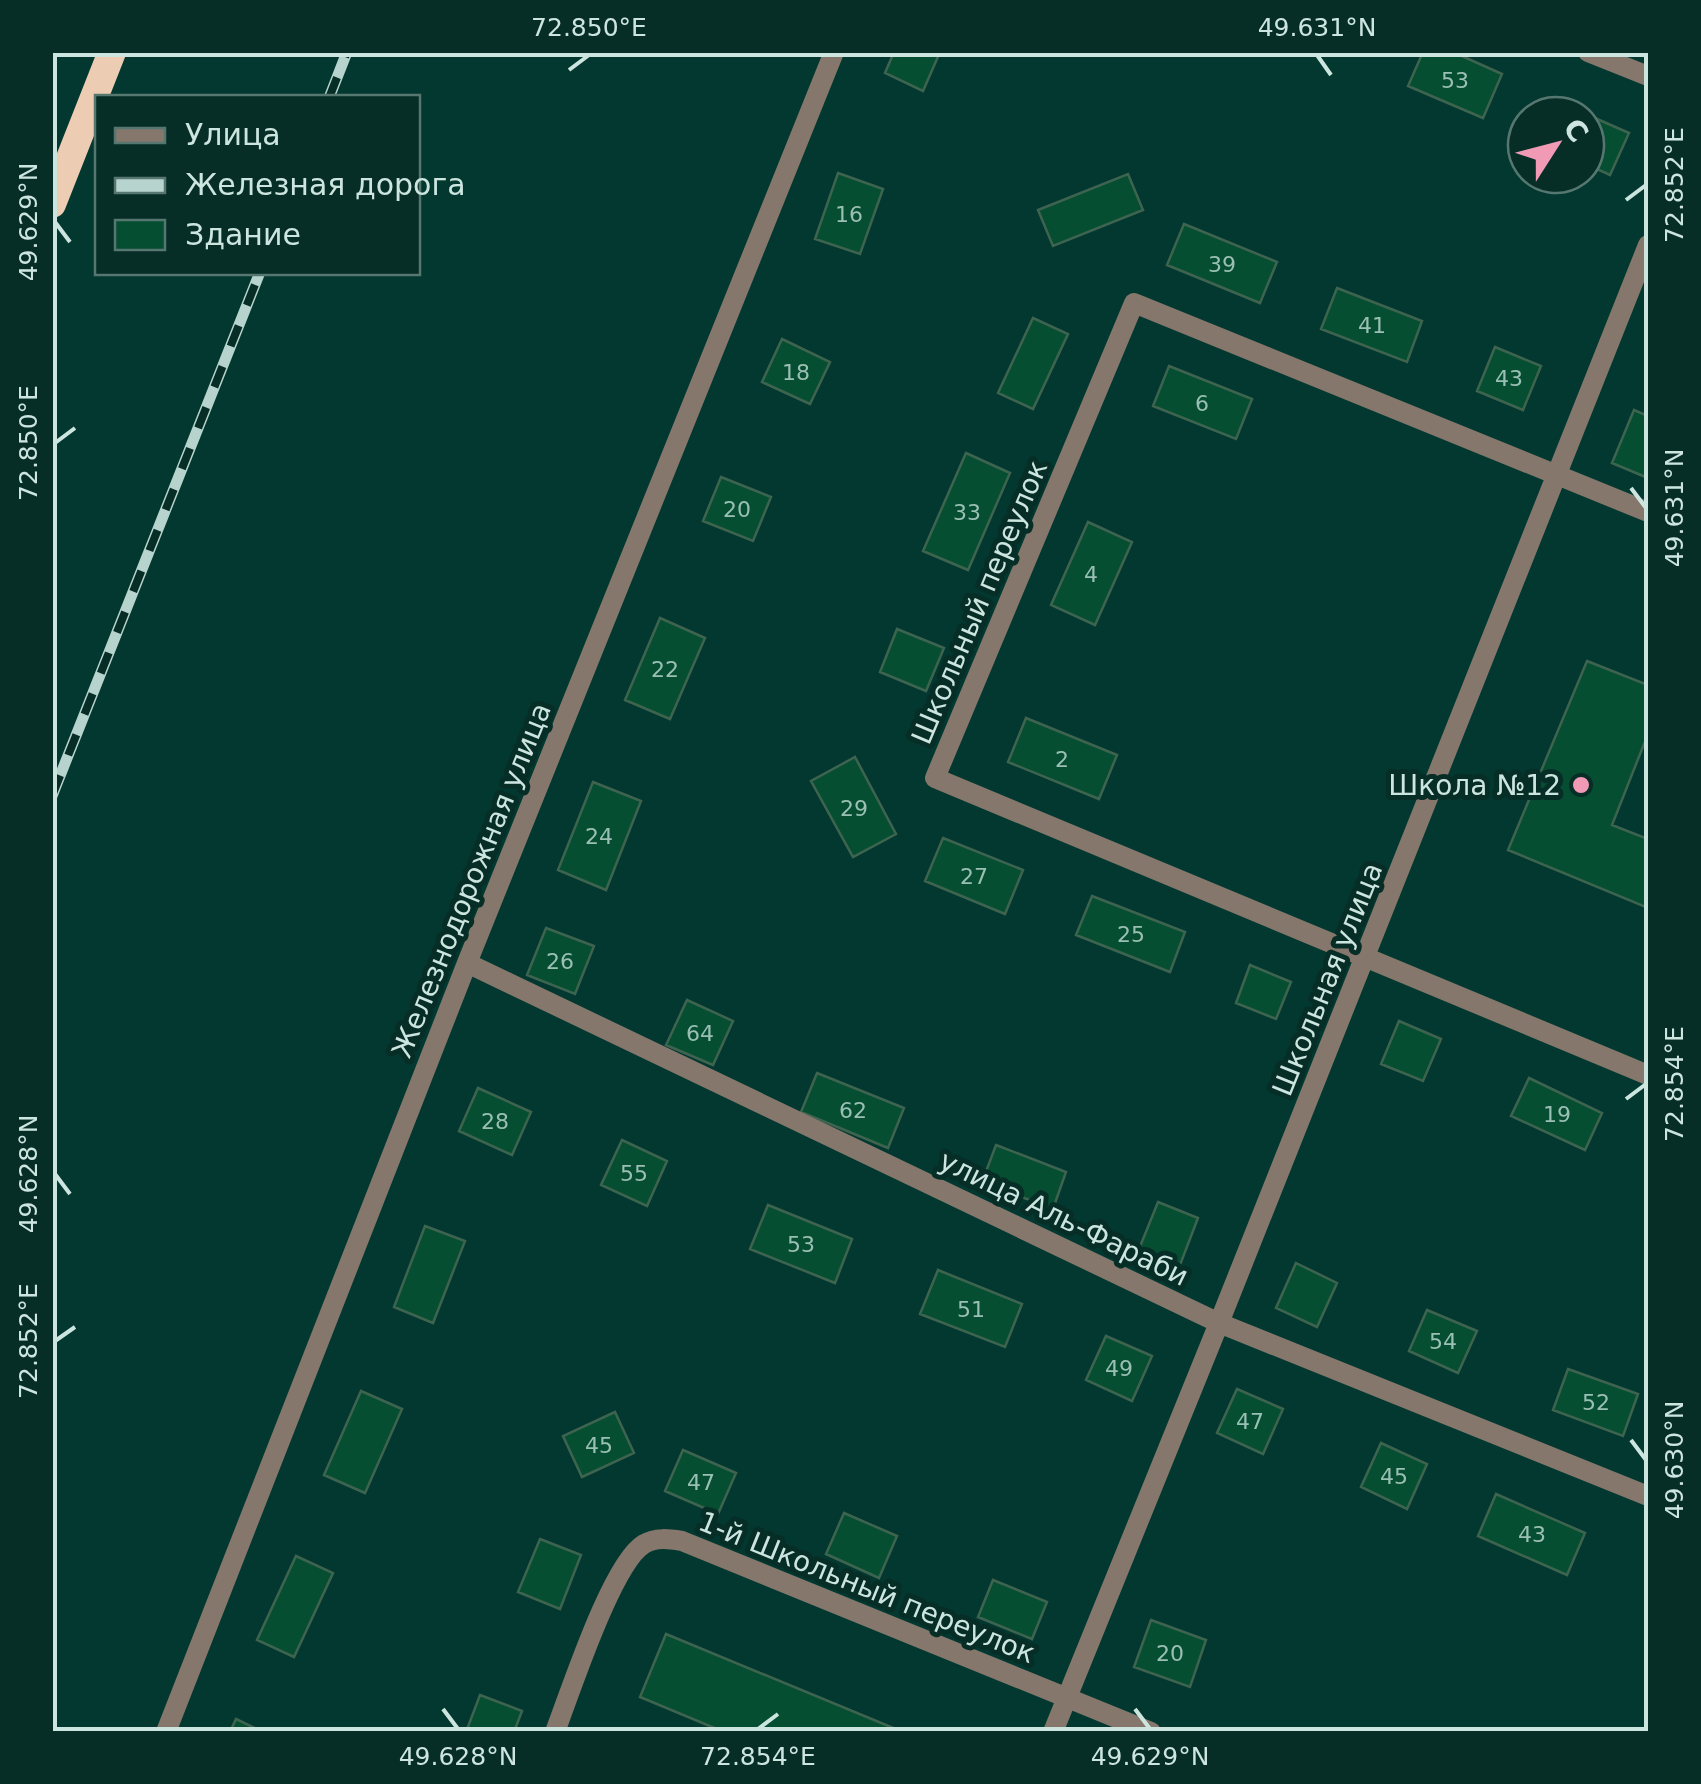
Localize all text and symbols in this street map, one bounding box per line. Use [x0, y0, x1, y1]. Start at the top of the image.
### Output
text: 72.850°E [531, 13, 647, 42]
text: 49.631°N [1258, 13, 1376, 42]
house number: 53 [1441, 68, 1469, 93]
legend [95, 95, 420, 275]
north arrow [1506, 95, 1606, 195]
text: С [1556, 113, 1595, 149]
text: Улица [185, 117, 281, 152]
text: 72.852°E [1660, 127, 1689, 243]
text: 49.629°N [14, 163, 43, 281]
text: Железная дорога [185, 167, 466, 202]
house number: 16 [835, 202, 863, 227]
text: Здание [185, 217, 301, 252]
house number: 39 [1208, 252, 1236, 277]
house number: 41 [1358, 313, 1386, 338]
house number: 18 [782, 360, 810, 385]
house number: 43 [1495, 366, 1523, 391]
text: 72.850°E [14, 385, 43, 501]
house number: 6 [1195, 391, 1209, 416]
text: 49.631°N [1660, 449, 1689, 567]
street label: Школьный переулок [905, 455, 1054, 749]
house number: 20 [723, 497, 751, 522]
house number: 33 [953, 500, 981, 525]
house number: 4 [1084, 562, 1098, 587]
house number: 22 [651, 657, 679, 682]
street label: Железнодорожная улица [385, 698, 558, 1062]
house number: 2 [1055, 747, 1069, 772]
place label: Школа №12 [1388, 769, 1561, 802]
marker: Школа №12 [1570, 774, 1592, 796]
house number: 29 [840, 796, 868, 821]
house number: 24 [585, 824, 613, 849]
street label: Школьная улица [1266, 858, 1389, 1101]
house number: 27 [960, 864, 988, 889]
house number: 25 [1117, 922, 1145, 947]
house number: 26 [546, 949, 574, 974]
house number: 64 [686, 1021, 714, 1046]
text: 72.854°E [1660, 1026, 1689, 1142]
house number: 62 [839, 1098, 867, 1123]
house number: 19 [1543, 1102, 1571, 1127]
house number: 28 [481, 1109, 509, 1134]
text: 49.628°N [14, 1115, 43, 1233]
street label: улица Аль-Фараби [934, 1144, 1194, 1293]
house number: 55 [620, 1161, 648, 1186]
house number: 53 [787, 1232, 815, 1257]
text: 72.852°E [14, 1283, 43, 1399]
house number: 51 [957, 1297, 985, 1322]
house number: 54 [1429, 1329, 1457, 1354]
house number: 49 [1105, 1356, 1133, 1381]
house number: 52 [1582, 1390, 1610, 1415]
text: 49.630°N [1660, 1401, 1689, 1519]
house number: 47 [1236, 1409, 1264, 1434]
house number: 45 [585, 1433, 613, 1458]
house number: 45 [1380, 1464, 1408, 1489]
house number: 47 [687, 1470, 715, 1495]
street label: 1-й Школьный переулок [694, 1505, 1040, 1670]
house number: 43 [1518, 1522, 1546, 1547]
house number: 20 [1156, 1641, 1184, 1666]
text: 49.628°N [399, 1742, 517, 1771]
text: 72.854°E [700, 1742, 816, 1771]
text: 49.629°N [1091, 1742, 1209, 1771]

